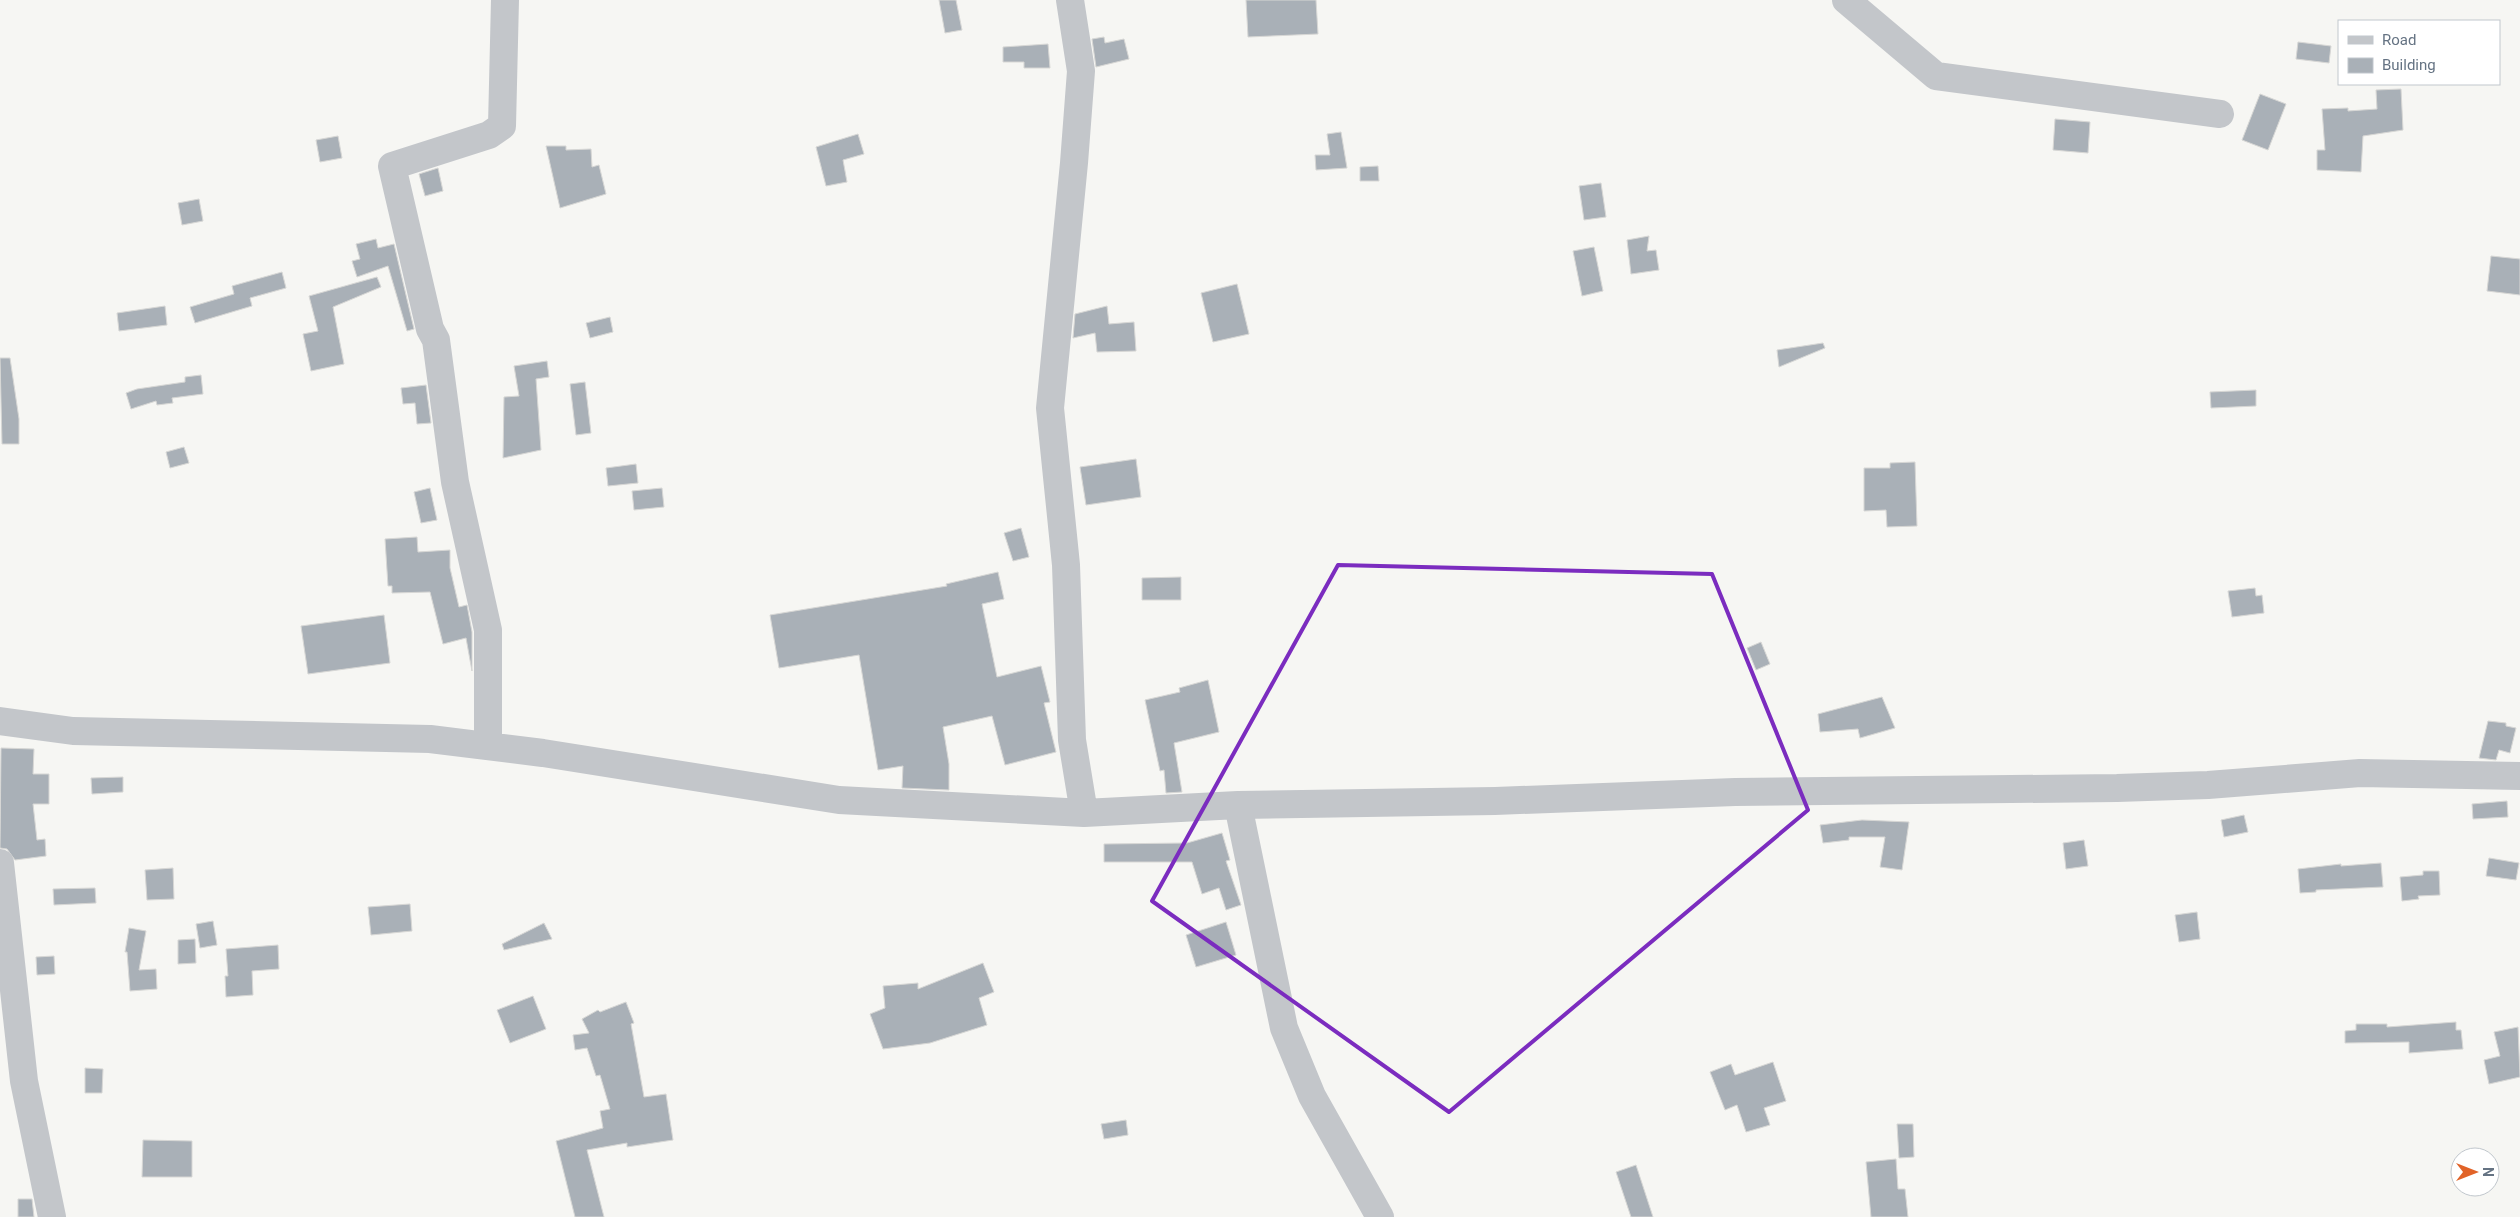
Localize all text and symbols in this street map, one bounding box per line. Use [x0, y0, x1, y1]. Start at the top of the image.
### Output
legend [2338, 20, 2500, 85]
text: Road [2382, 31, 2416, 49]
text: Building [2382, 56, 2436, 74]
north arrow [2450, 1147, 2500, 1197]
text: N [2480, 1167, 2496, 1177]

